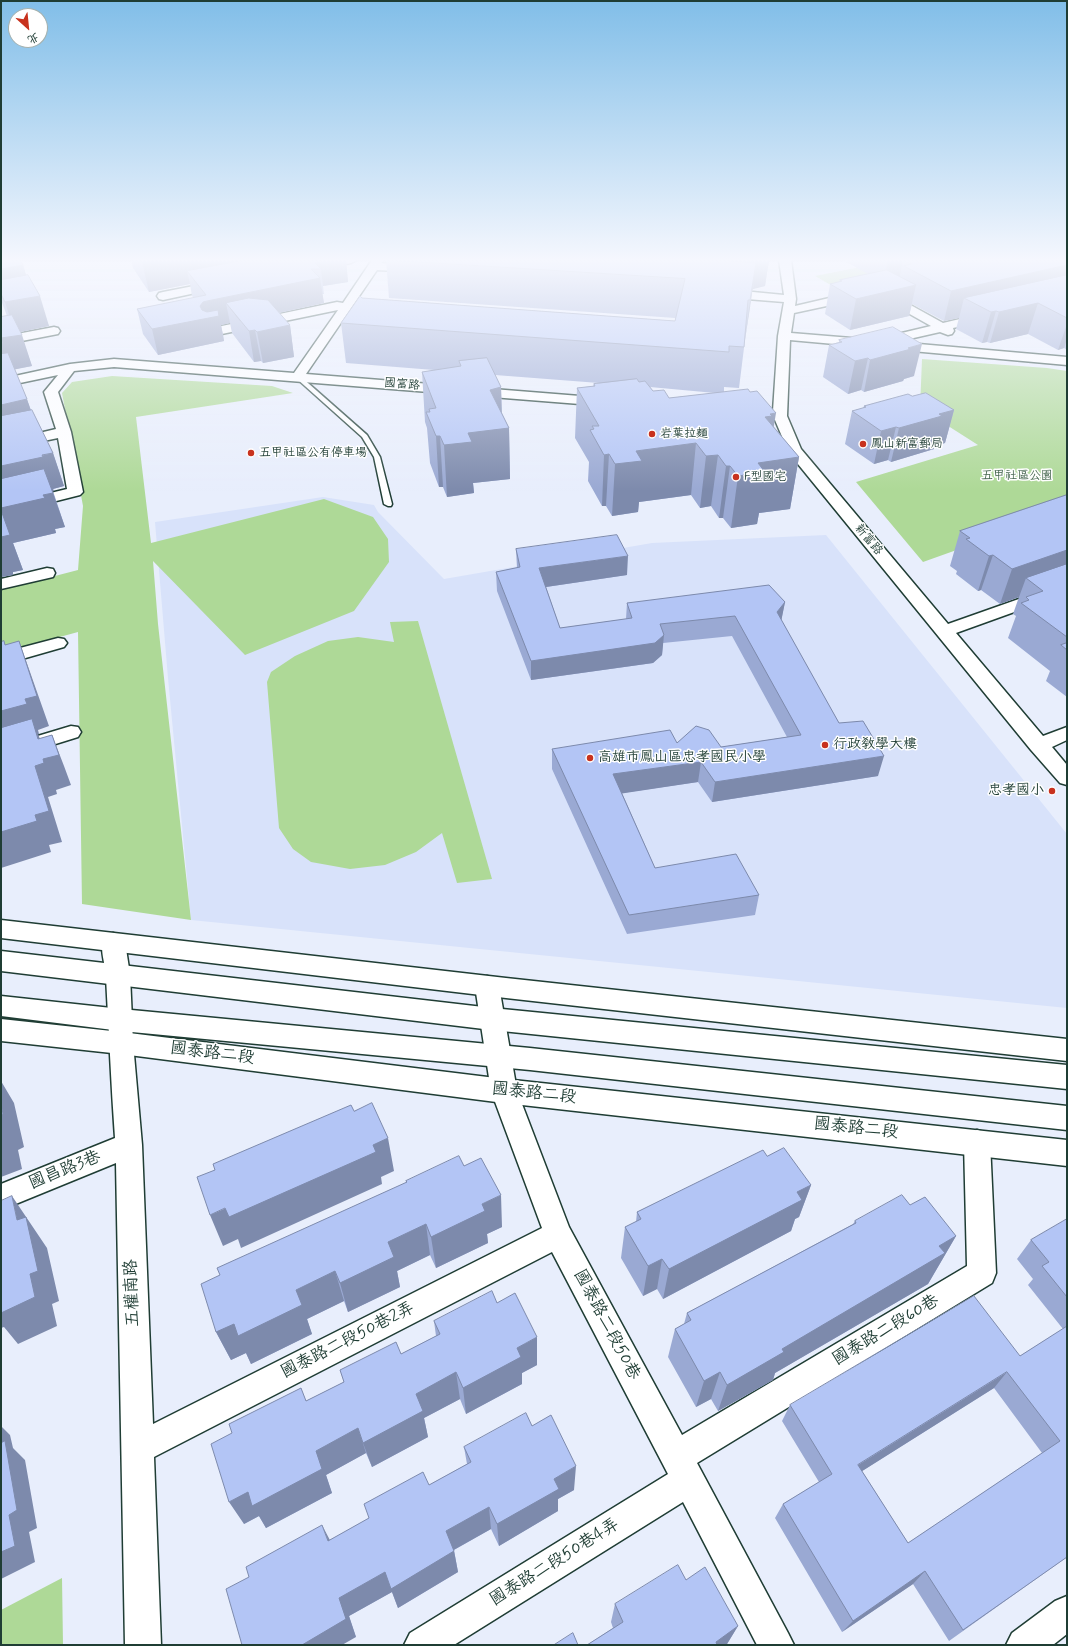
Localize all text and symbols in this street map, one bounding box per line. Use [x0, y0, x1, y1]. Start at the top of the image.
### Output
north arrow [8, 8, 48, 48]
text: 北 [25, 29, 41, 47]
street label: 國富路 [383, 376, 421, 394]
place label: 岩葉拉麵 [660, 427, 708, 441]
marker: 岩葉拉麵 [647, 429, 657, 439]
place label: 鳳山新富郵局 [871, 437, 943, 451]
marker: 鳳山新富郵局 [858, 439, 868, 449]
place label: 五甲社區公有停車場 [259, 446, 367, 460]
marker: 五甲社區公有停車場 [246, 448, 256, 458]
park label: 五甲社區公園 [981, 469, 1053, 483]
place label: F型國宅 [744, 470, 786, 484]
marker: F型國宅 [731, 472, 741, 482]
street label: 新富路 [851, 522, 885, 558]
place label: 行政教學大樓 [833, 737, 917, 753]
marker: 行政教學大樓 [820, 740, 830, 750]
place label: 高雄市鳳山區忠孝國民小學 [598, 750, 766, 766]
marker: 高雄市鳳山區忠孝國民小學 [585, 753, 595, 763]
place label: 忠孝國小 [988, 783, 1044, 799]
marker: 忠孝國小 [1047, 786, 1057, 796]
street label: 國泰路二段 [169, 1039, 255, 1069]
street label: 國泰路二段 [491, 1079, 577, 1109]
street label: 國泰路二段 [813, 1114, 899, 1144]
street label: 國昌路3巷 [26, 1147, 104, 1195]
street label: 五權南路 [122, 1259, 144, 1327]
street label: 國泰路二段50巷 [568, 1266, 644, 1384]
street label: 國泰路二段60巷 [829, 1291, 943, 1371]
street label: 國泰路二段50巷2弄 [278, 1298, 418, 1384]
street label: 國泰路二段50巷4弄 [486, 1515, 624, 1611]

